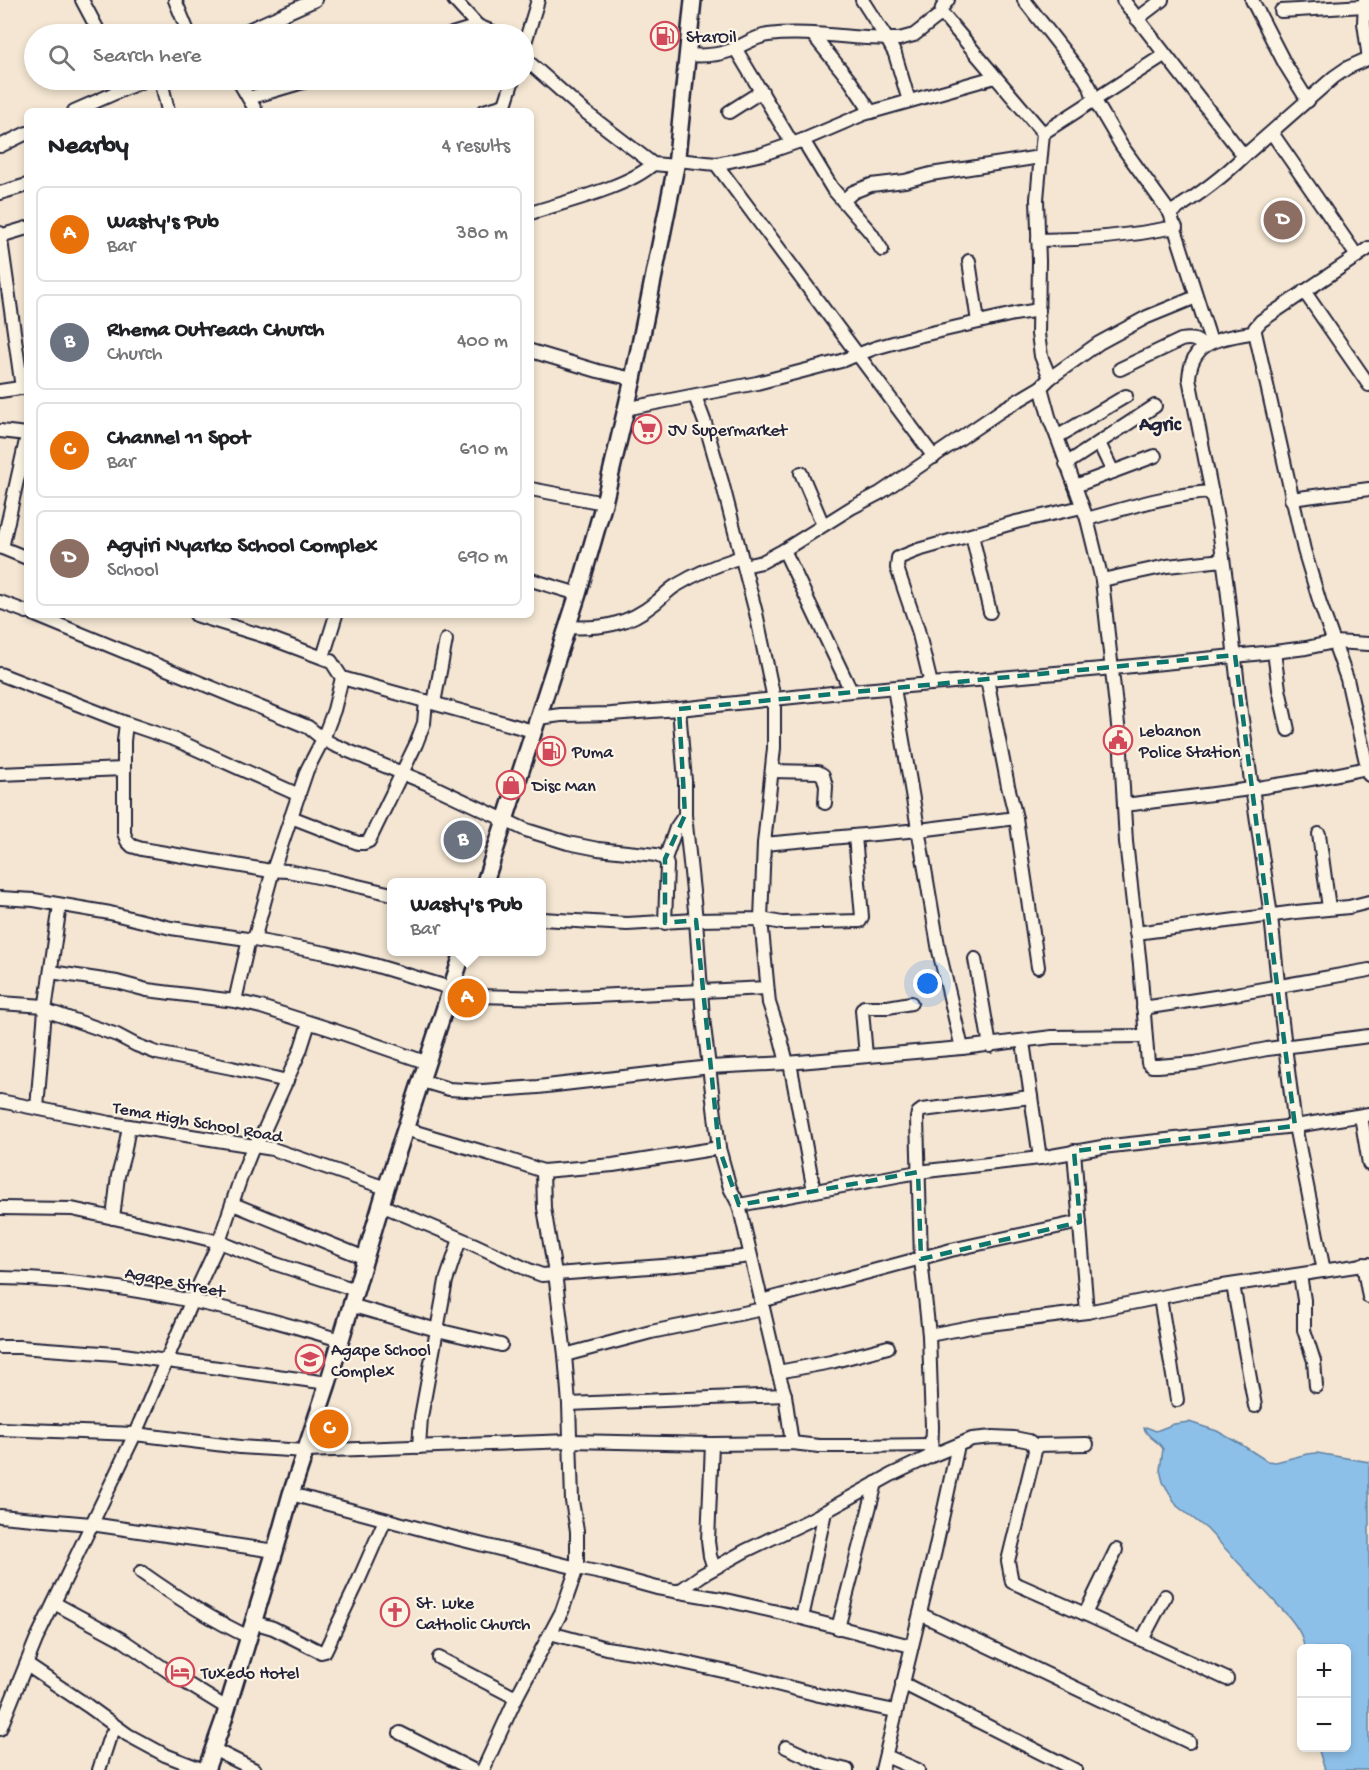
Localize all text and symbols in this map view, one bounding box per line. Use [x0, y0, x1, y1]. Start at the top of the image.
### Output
fuel station icon: StarOil [649, 20, 681, 52]
search box [24, 24, 534, 90]
place label: StarOil [686, 28, 737, 49]
icon: search [45, 41, 78, 74]
text: Search here [93, 44, 201, 70]
text: Nearby [48, 132, 129, 163]
text: 4 results [442, 136, 510, 159]
pin: D [1264, 198, 1302, 242]
text: Wasty's Pub [107, 210, 219, 236]
text: A [64, 223, 75, 246]
text: 380 m [456, 223, 508, 246]
text: Bar [107, 236, 135, 259]
text: Rhema Outreach Church [107, 318, 324, 344]
text: B [64, 331, 75, 354]
text: 400 m [457, 331, 508, 354]
text: Church [107, 344, 163, 367]
supermarket icon: JV Supermarket [631, 413, 663, 445]
district label: Agric [1138, 415, 1182, 438]
place label: JV Supermarket [668, 421, 789, 442]
text: Channel 11 Spot [107, 426, 250, 452]
text: C [64, 439, 75, 462]
text: 610 m [459, 439, 508, 462]
text: Bar [107, 452, 135, 475]
text: Agyiri Nyarko School Complex [107, 534, 377, 560]
text: D [63, 547, 76, 570]
text: 690 m [458, 547, 508, 570]
text: School [107, 560, 159, 583]
place label: Lebanon Police Station [1138, 722, 1241, 764]
public building icon: Lebanon Police Station [1102, 724, 1134, 756]
fuel station icon: Puma [535, 735, 567, 767]
place label: Puma [571, 743, 614, 764]
shop icon: Disc Man [495, 769, 527, 801]
place label: Disc Man [531, 777, 596, 798]
pin: B [444, 818, 482, 862]
popup [387, 878, 546, 956]
text: Wasty's Pub [411, 893, 522, 919]
text: Bar [411, 919, 439, 942]
your location [913, 969, 942, 998]
pin: A [448, 976, 486, 1020]
street label: Tema High School Road [110, 1098, 285, 1149]
street label: Agape Street [123, 1263, 228, 1304]
place label: Agape School Complex [331, 1341, 431, 1383]
school or university icon: Agape School Complex [294, 1343, 326, 1375]
pin: C [310, 1406, 348, 1452]
place label: St. Luke Catholic Church [416, 1594, 531, 1636]
church icon: St. Luke Catholic Church [379, 1596, 411, 1628]
map controls [1297, 1644, 1351, 1752]
button: + [1297, 1644, 1351, 1698]
hotel icon: Tuxedo Hotel [164, 1656, 196, 1688]
place label: Tuxedo Hotel [200, 1664, 300, 1685]
button: − [1297, 1698, 1351, 1752]

